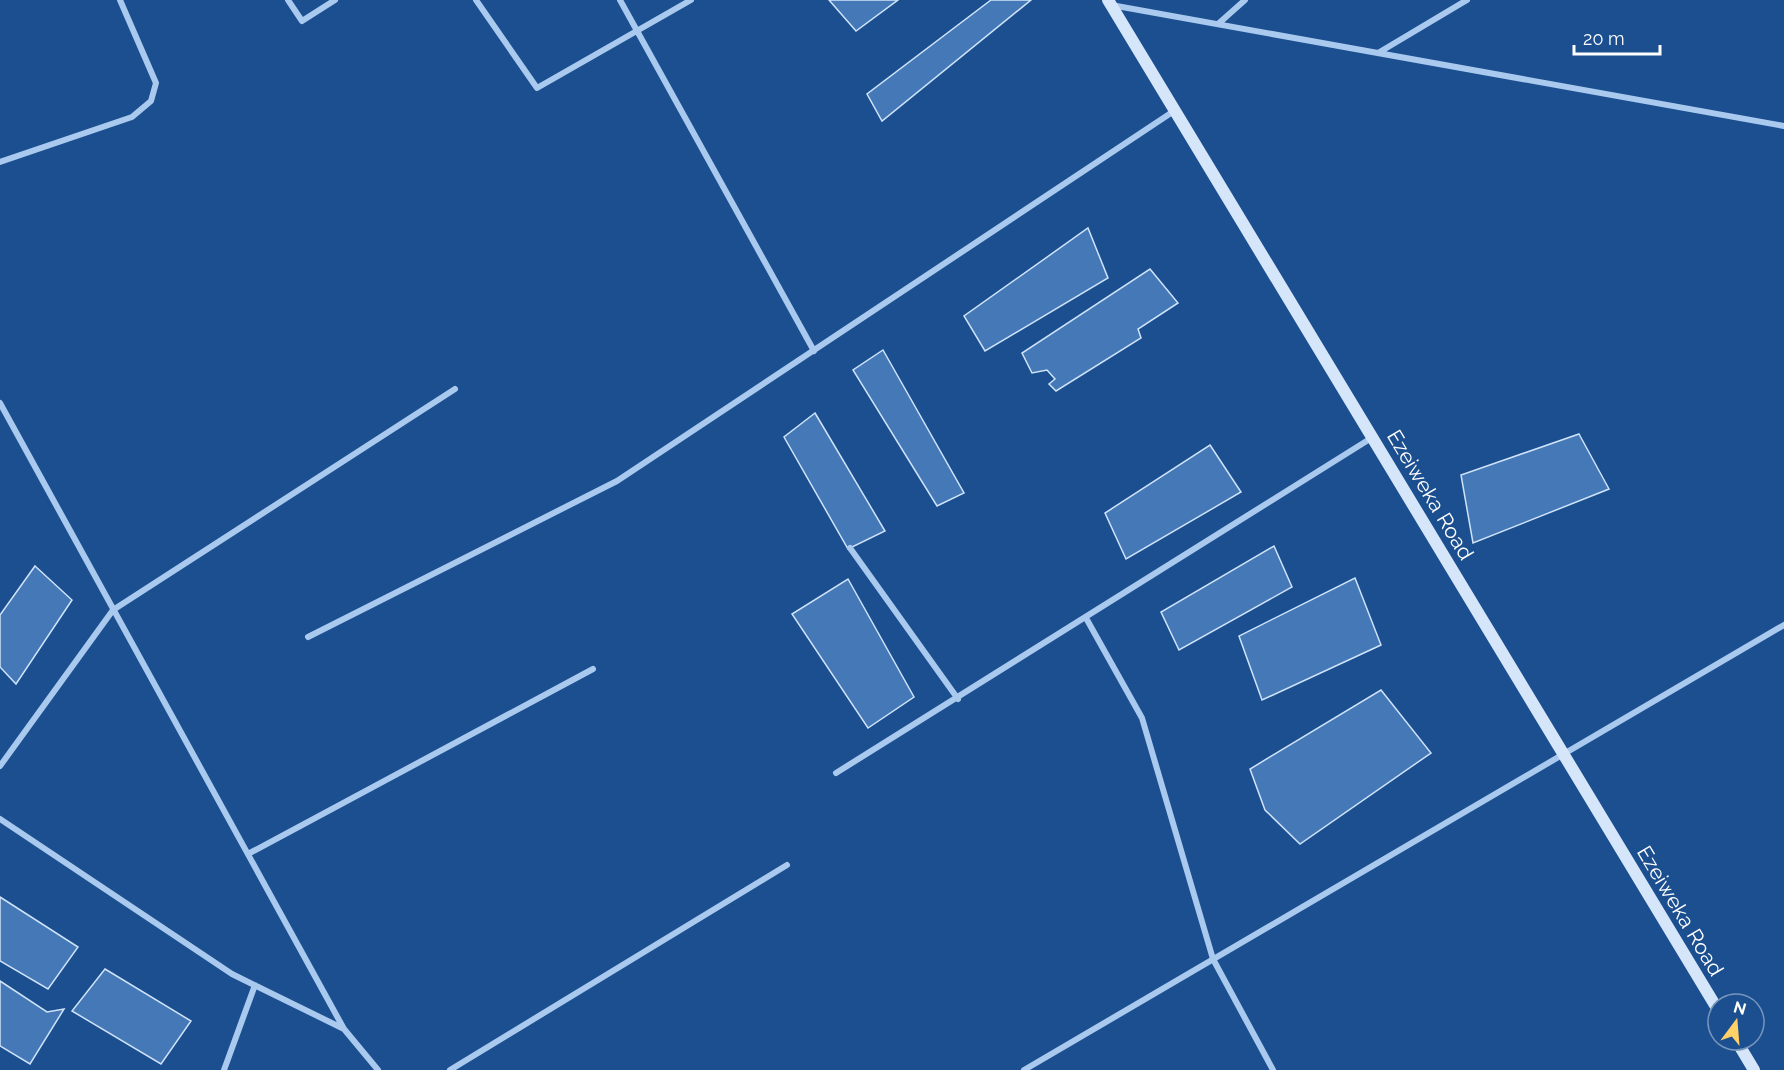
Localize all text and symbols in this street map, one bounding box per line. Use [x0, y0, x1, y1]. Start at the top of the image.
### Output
scale bar [1574, 18, 1660, 56]
text: 20 m [1583, 28, 1625, 49]
street label: Ezeiweka Road [1382, 425, 1479, 564]
street label: Ezeiweka Road [1632, 841, 1729, 980]
north arrow [1706, 992, 1766, 1052]
text: N [1732, 997, 1748, 1019]

